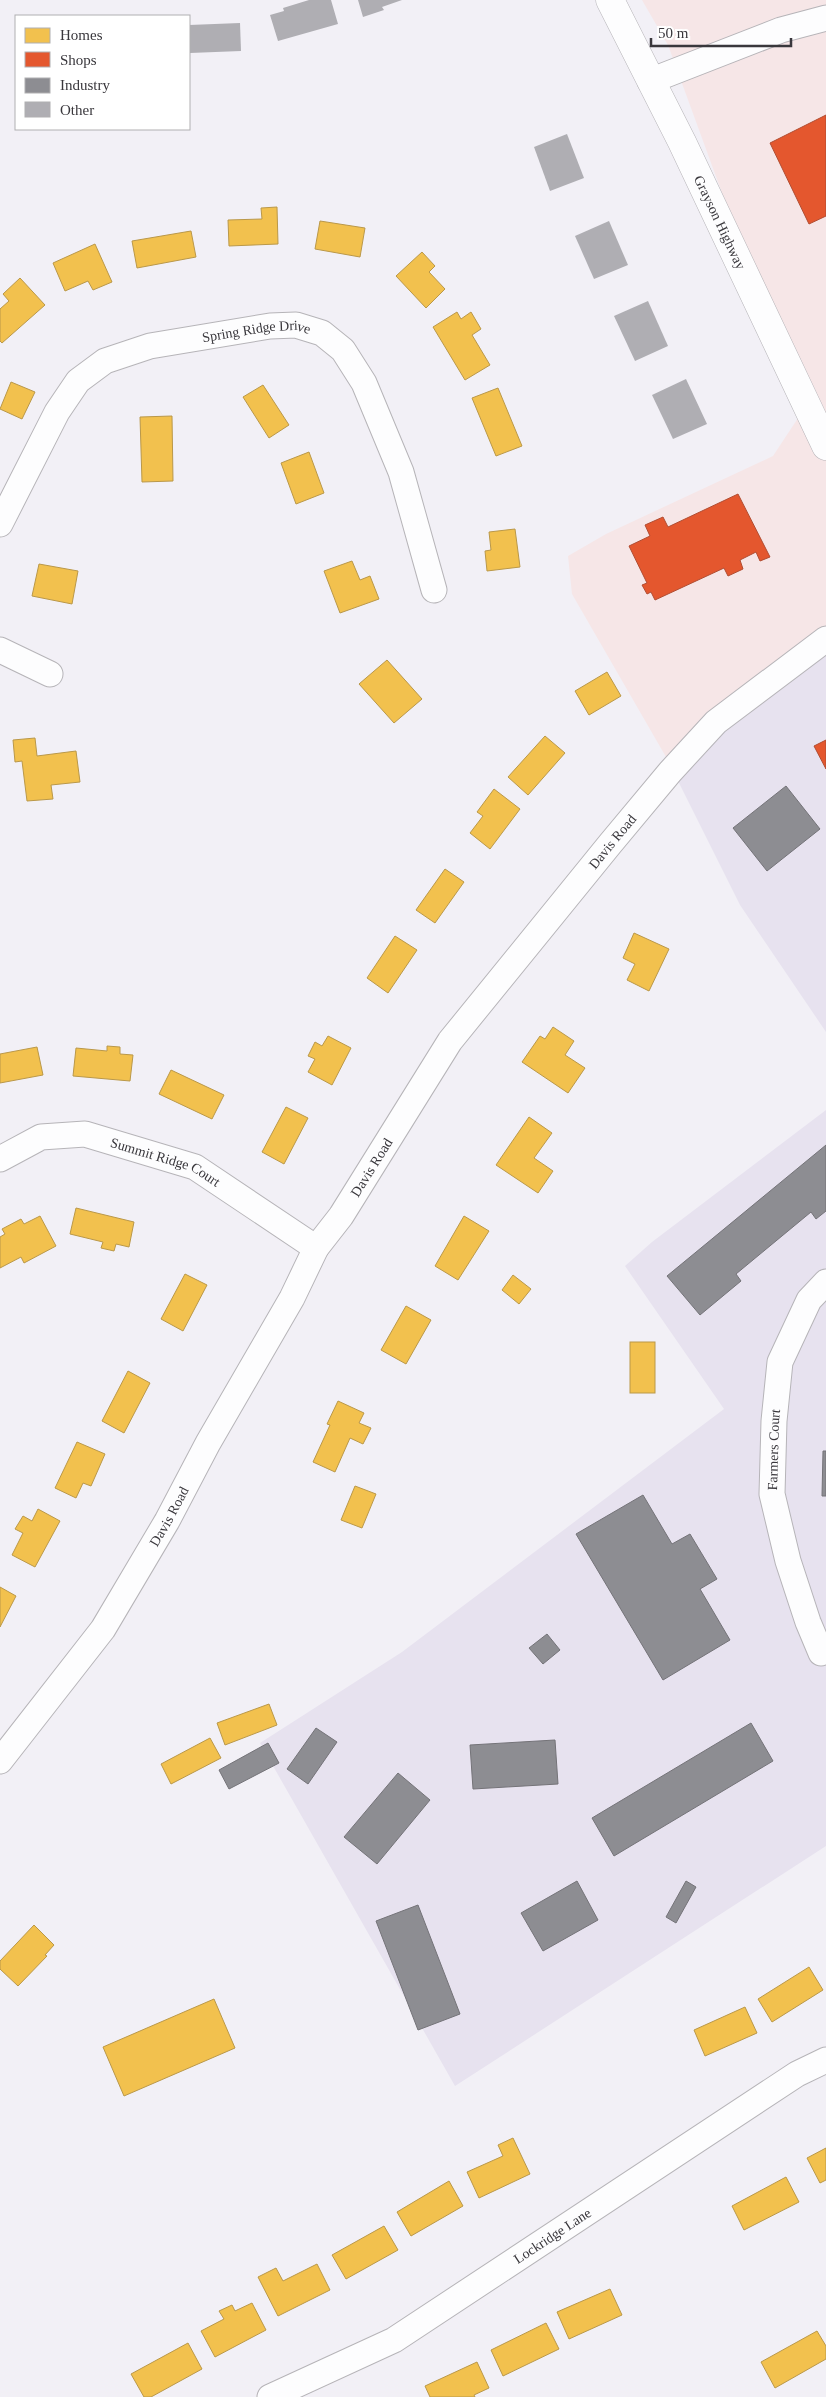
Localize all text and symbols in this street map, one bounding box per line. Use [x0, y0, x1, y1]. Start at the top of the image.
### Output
legend [15, 15, 190, 130]
scale bar [651, 15, 791, 47]
text: 50 m [658, 25, 689, 41]
text: Homes [60, 27, 103, 43]
text: Shops [60, 52, 97, 68]
text: Industry [60, 77, 110, 93]
text: Other [60, 102, 94, 118]
street label: Grayson Highway [691, 173, 748, 272]
street label: Spring Ridge Drive [201, 318, 312, 345]
street label: Davis Road [586, 812, 639, 872]
street label: Summit Ridge Court [109, 1135, 223, 1190]
street label: Davis Road [348, 1136, 395, 1200]
street label: Farmers Court [765, 1408, 783, 1491]
street label: Davis Road [147, 1484, 192, 1549]
street label: Lockridge Lane [511, 2205, 594, 2267]

